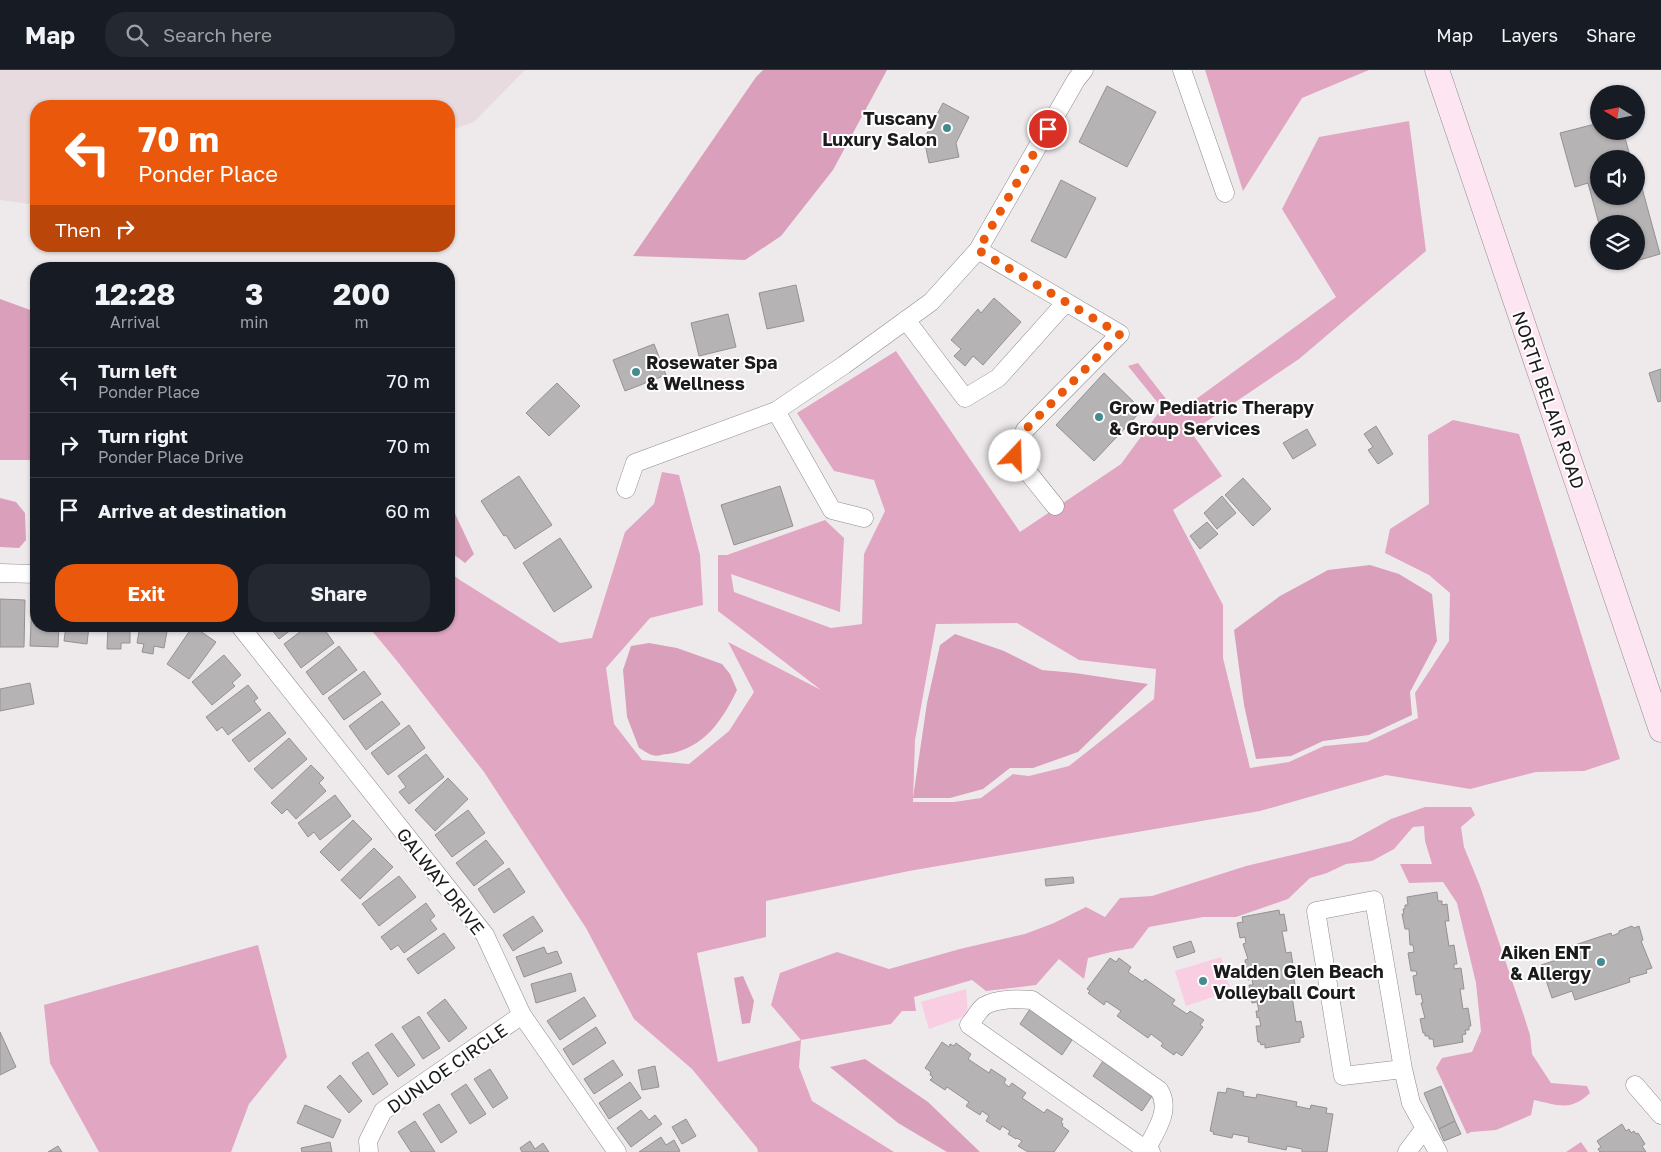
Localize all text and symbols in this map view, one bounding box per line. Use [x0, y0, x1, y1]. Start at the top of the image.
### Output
search box [105, 12, 455, 57]
text: Map [25, 20, 75, 49]
icon: search [123, 21, 151, 49]
text: Search here [163, 23, 272, 46]
text: Map [1436, 24, 1473, 46]
text: Layers [1501, 24, 1558, 46]
text: Share [1586, 24, 1636, 46]
north arrow [1590, 85, 1645, 140]
map controls [1590, 85, 1645, 270]
place label: Tuscany Luxury Salon [822, 107, 937, 150]
pin [1027, 108, 1069, 150]
icon: arrive [1034, 115, 1062, 143]
text: 70 m [138, 118, 219, 160]
icon: left [55, 120, 120, 185]
marker: Tuscany Luxury Salon [941, 122, 953, 134]
button: sound [1590, 150, 1645, 205]
text: Ponder Place [138, 160, 278, 187]
icon: right [111, 215, 139, 243]
button: layers [1590, 215, 1645, 270]
text: Then [55, 218, 101, 241]
text: 12:28 [95, 276, 175, 312]
text: 3 [245, 276, 263, 312]
text: 200 [333, 276, 390, 312]
street label: NORTH BELAIR ROAD [1508, 308, 1590, 492]
text: Arrival [110, 312, 160, 332]
text: min [240, 312, 268, 332]
text: m [355, 312, 369, 332]
place label: Rosewater Spa & Wellness [646, 351, 777, 394]
text: Turn left [98, 359, 177, 382]
icon: left [55, 366, 83, 394]
marker: Rosewater Spa & Wellness [630, 366, 642, 378]
text: 70 m [387, 369, 430, 392]
text: Ponder Place [98, 382, 200, 402]
place label: Grow Pediatric Therapy & Group Services [1109, 396, 1314, 439]
marker: Grow Pediatric Therapy & Group Services [1093, 411, 1105, 423]
text: Turn right [98, 424, 188, 447]
position arrow [988, 429, 1040, 481]
icon: right [55, 431, 83, 459]
text: 70 m [387, 434, 430, 457]
text: Ponder Place Drive [98, 447, 243, 467]
icon: arrive [55, 496, 83, 524]
text: Arrive at destination [98, 499, 286, 522]
text: 60 m [385, 499, 430, 522]
button: Exit [55, 564, 238, 622]
button: Share [248, 564, 430, 622]
street label: GALWAY DRIVE [392, 823, 490, 939]
place label: Aiken ENT & Allergy [1501, 941, 1591, 984]
marker: Aiken ENT & Allergy [1595, 956, 1607, 968]
place label: Walden Glen Beach Volleyball Court [1213, 960, 1384, 1003]
marker: Walden Glen Beach Volleyball Court [1197, 975, 1209, 987]
street label: DUNLOE CIRCLE [383, 1018, 511, 1118]

